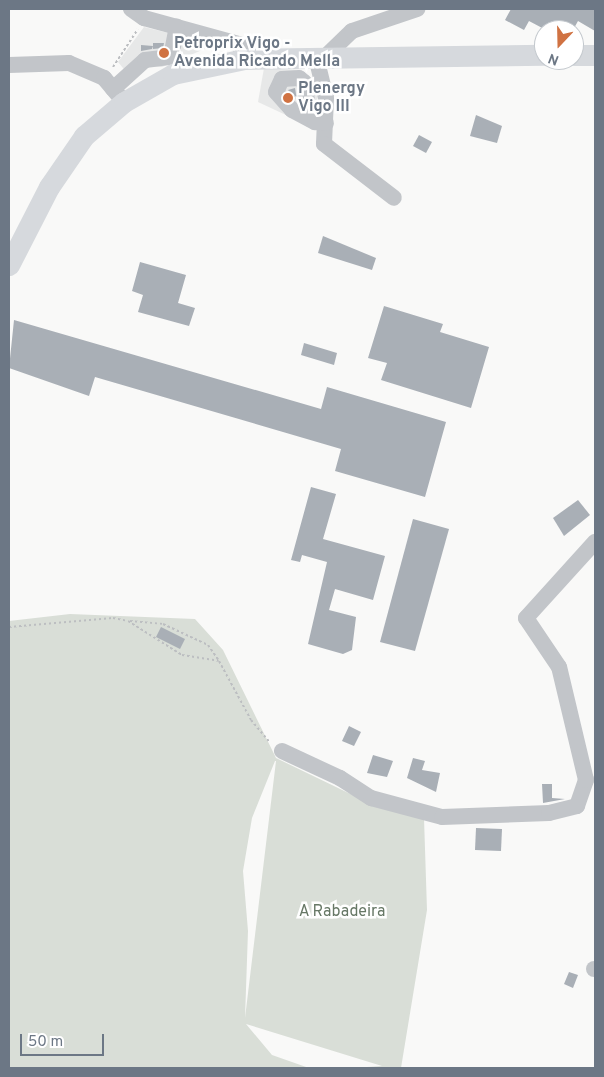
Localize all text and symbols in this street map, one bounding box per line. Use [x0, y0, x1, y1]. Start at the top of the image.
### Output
north arrow [534, 20, 584, 70]
place label: Petroprix Vigo - Avenida Ricardo Mella [174, 34, 340, 72]
marker: Petroprix Vigo - Avenida Ricardo Mella [158, 47, 170, 59]
text: N [546, 49, 562, 68]
place label: Plenergy Vigo III [298, 79, 365, 117]
marker: Plenergy Vigo III [282, 92, 294, 104]
park label: A Rabadeira [298, 902, 386, 922]
scale bar [22, 1024, 106, 1056]
text: 50 m [28, 1033, 63, 1052]

